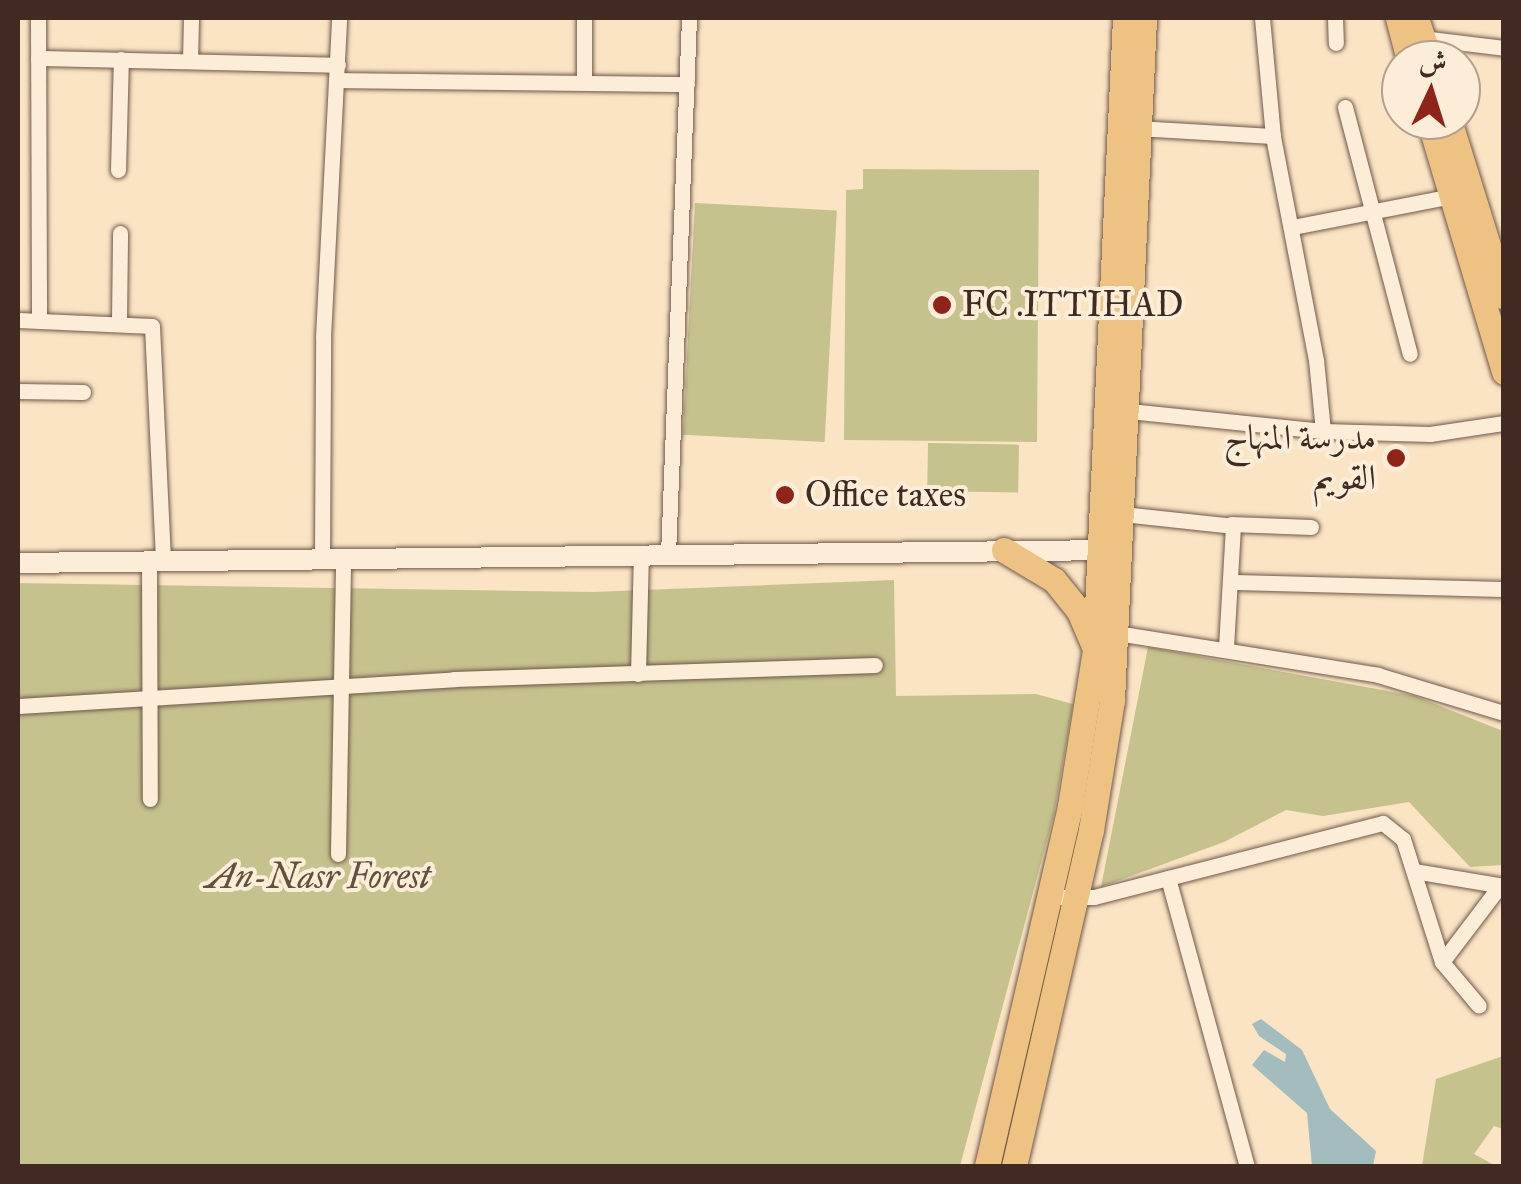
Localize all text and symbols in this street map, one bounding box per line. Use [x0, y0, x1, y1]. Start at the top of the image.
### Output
north arrow [1381, 40, 1481, 140]
text: ش [1418, 43, 1448, 80]
place label: FC .ITTIHAD [962, 284, 1183, 326]
marker: FC .ITTIHAD [931, 294, 953, 316]
place label: مدرسة المنهاج القويم [1224, 417, 1376, 499]
marker: مدرسة المنهاج القويم [1385, 447, 1407, 469]
place label: Office taxes [805, 474, 966, 516]
marker: Office taxes [774, 484, 796, 506]
park label: An-Nasr Forest [206, 856, 430, 898]

